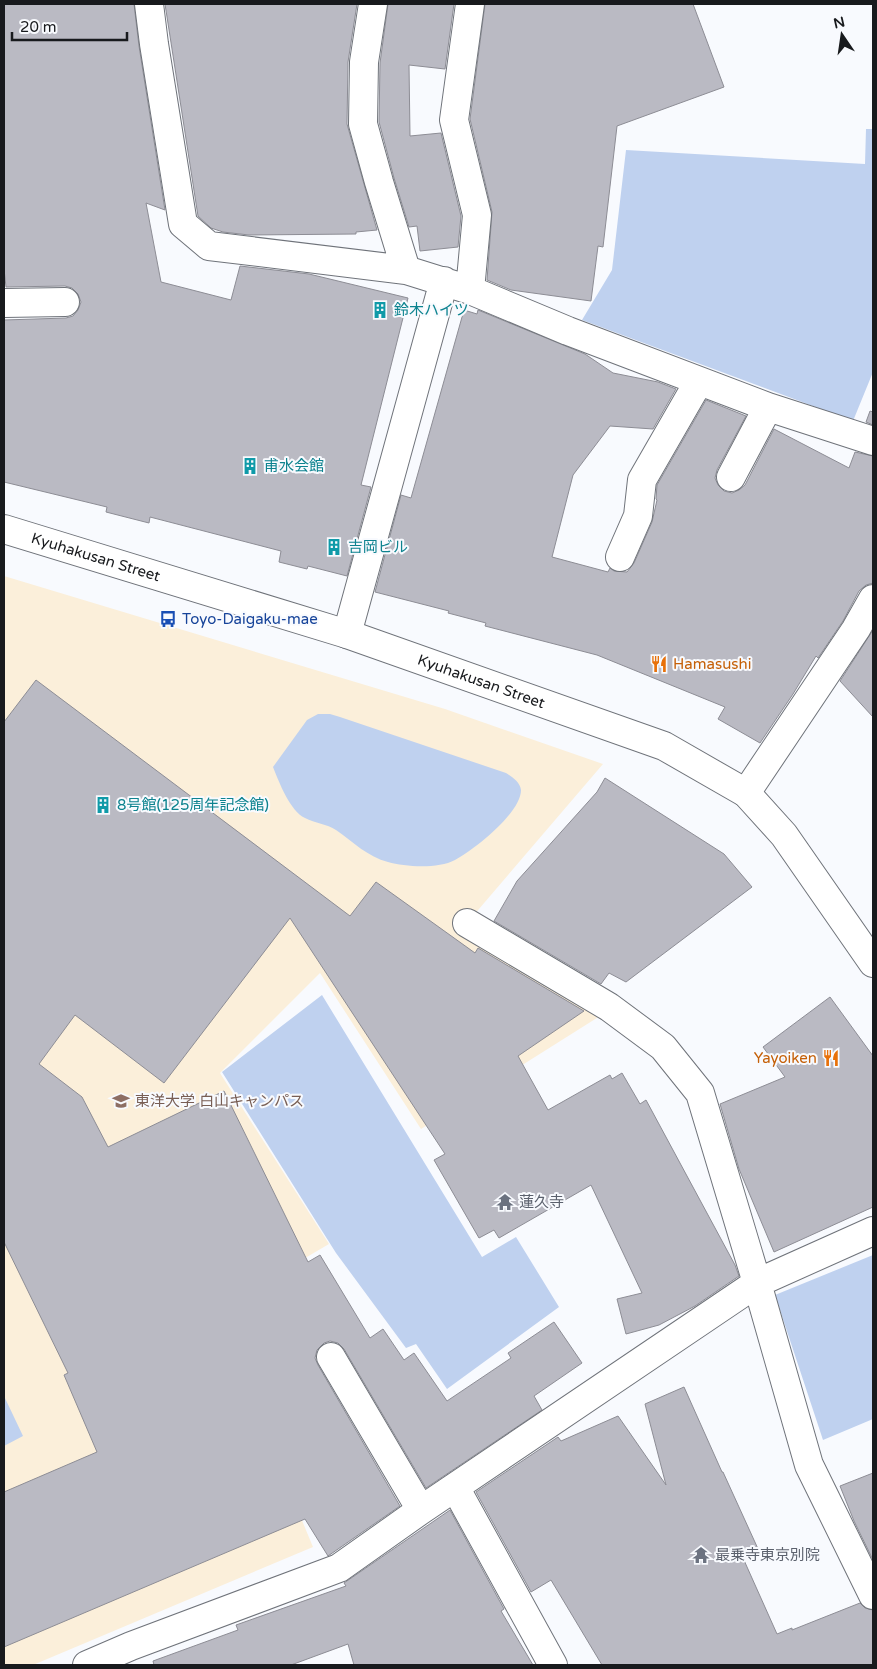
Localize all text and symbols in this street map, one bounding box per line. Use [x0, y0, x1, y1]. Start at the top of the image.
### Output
scale bar [12, 10, 128, 42]
north arrow [817, 10, 867, 60]
text: N [832, 13, 847, 32]
text: 20 m [20, 18, 57, 36]
building icon: 鈴木ハイツ [370, 300, 390, 320]
place label: 鈴木ハイツ [394, 301, 469, 319]
building icon: 甫水会館 [240, 456, 260, 476]
place label: 甫水会館 [264, 457, 324, 475]
street label: Kyuhakusan Street [29, 529, 163, 585]
building icon: 吉岡ビル [324, 537, 344, 557]
place label: 吉岡ビル [348, 538, 408, 556]
bus stop icon: Toyo-Daigaku-mae [158, 609, 178, 629]
place label: Toyo-Daigaku-mae [182, 610, 318, 628]
street label: Kyuhakusan Street [415, 651, 547, 712]
restaurant icon: Hamasushi [649, 654, 669, 674]
place label: Hamasushi [673, 655, 751, 673]
building icon: 8号館(125周年記念館) [93, 795, 113, 815]
place label: 8号館(125周年記念館) [117, 796, 269, 814]
restaurant icon: Yayoiken [821, 1048, 841, 1068]
place label: Yayoiken [754, 1049, 817, 1067]
school or university icon: 東洋大学 白山キャンパス [111, 1091, 131, 1111]
place label: 東洋大学 白山キャンパス [135, 1092, 304, 1110]
temple icon: 蓮久寺 [495, 1192, 515, 1212]
place label: 蓮久寺 [519, 1193, 564, 1211]
temple icon: 最乗寺東京別院 [691, 1545, 711, 1565]
place label: 最乗寺東京別院 [715, 1546, 820, 1564]

